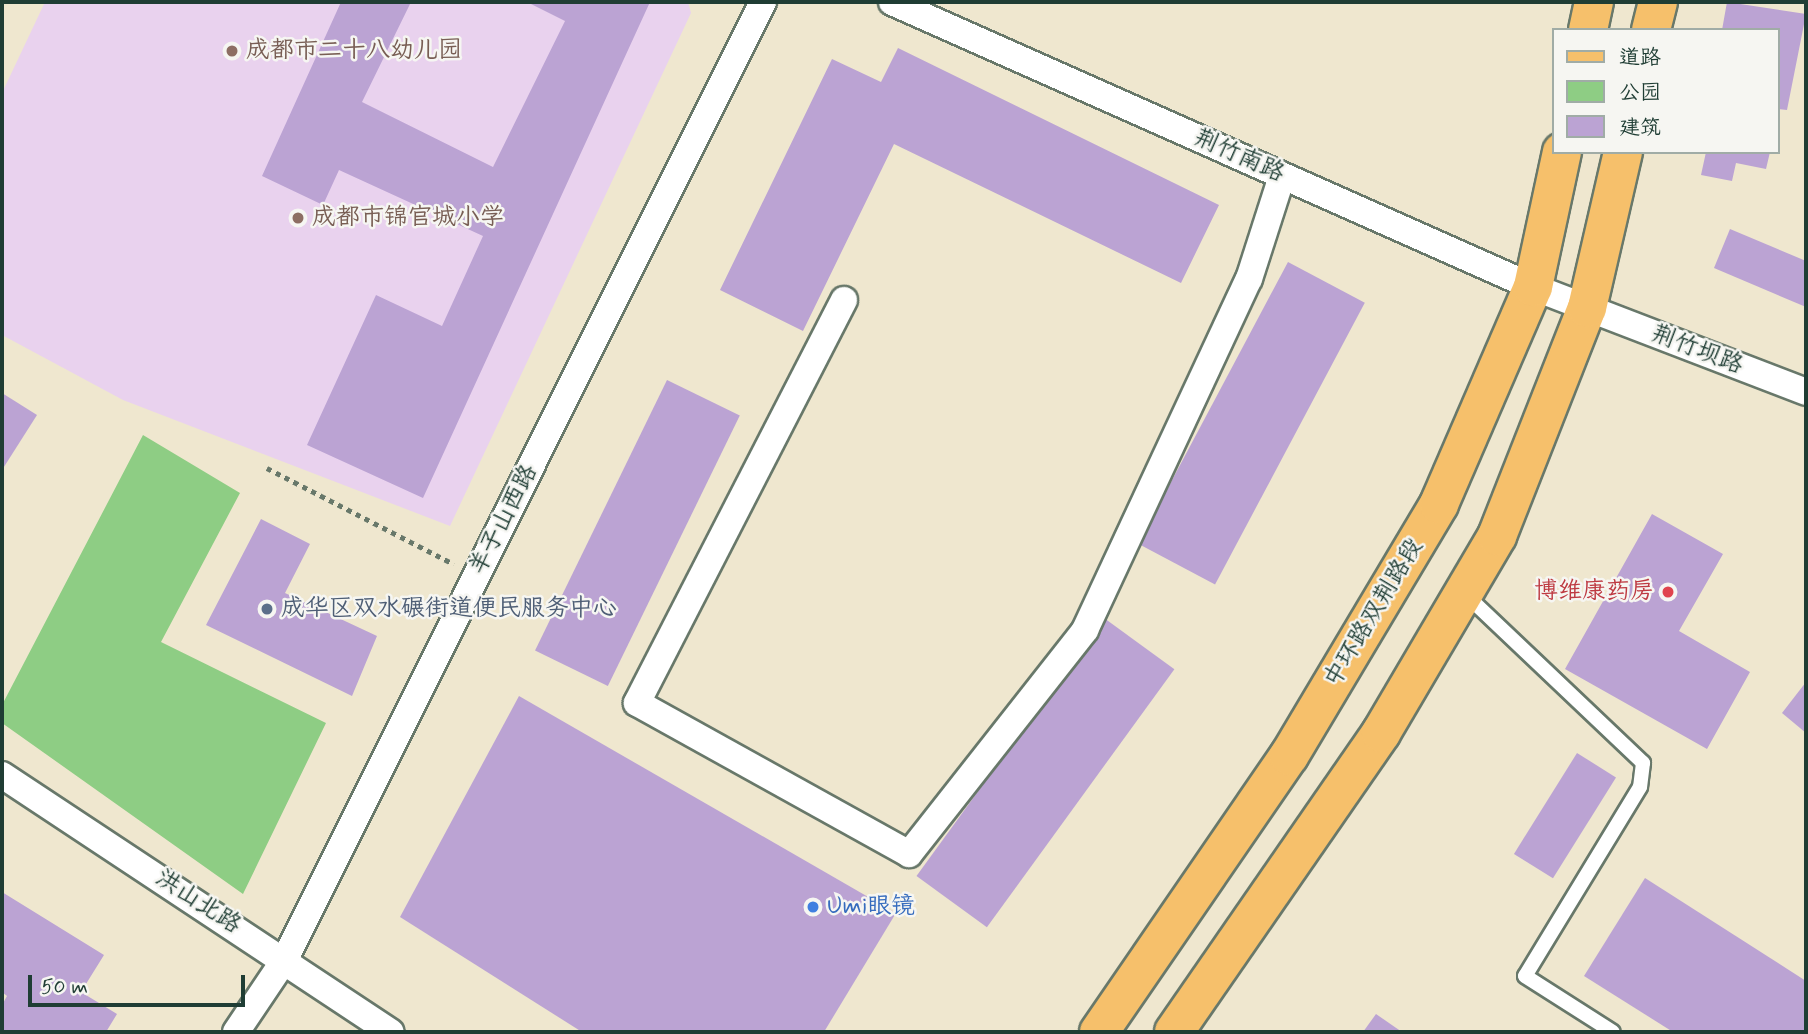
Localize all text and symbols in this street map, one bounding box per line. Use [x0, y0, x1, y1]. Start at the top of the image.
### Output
legend [1552, 28, 1780, 154]
place label: 成都市二十八幼儿园 [246, 37, 462, 65]
marker: 成都市二十八幼儿园 [224, 43, 240, 59]
text: 道路 [1619, 44, 1661, 72]
text: 公园 [1619, 79, 1661, 107]
text: 建筑 [1619, 114, 1661, 142]
street label: 荆竹南路 [1189, 123, 1289, 189]
place label: 成都市锦官城小学 [312, 204, 504, 232]
marker: 成都市锦官城小学 [290, 210, 306, 226]
street label: 荆竹坝路 [1647, 319, 1747, 381]
street label: 羊子山西路 [464, 460, 544, 580]
street label: 中环路双荆路段 [1318, 534, 1430, 692]
place label: 博维康药房 [1534, 578, 1654, 606]
marker: 博维康药房 [1660, 584, 1676, 600]
place label: 成华区双水碾街道便民服务中心 [281, 595, 617, 623]
marker: 成华区双水碾街道便民服务中心 [259, 601, 275, 617]
street label: 洪山北路 [150, 864, 246, 940]
place label: Umi眼镜 [827, 893, 915, 921]
marker: Umi眼镜 [805, 899, 821, 915]
scale bar [32, 960, 248, 1004]
text: 50 m [41, 973, 88, 1001]

